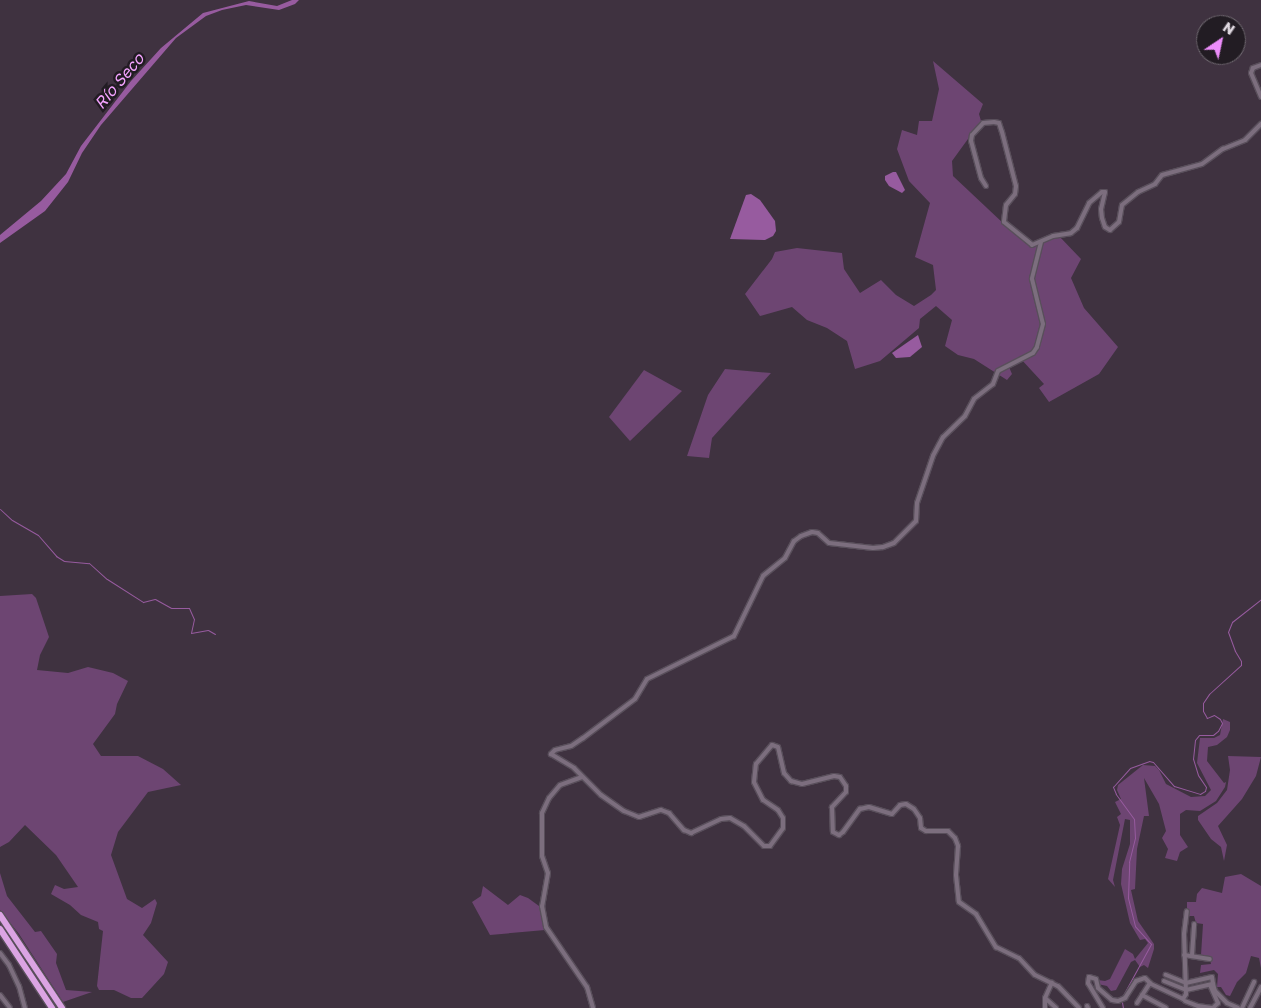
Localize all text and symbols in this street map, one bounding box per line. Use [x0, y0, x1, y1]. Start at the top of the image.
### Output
north arrow [1196, 15, 1246, 65]
text: N [1220, 18, 1238, 38]
water label: Río Seco [90, 49, 148, 113]

